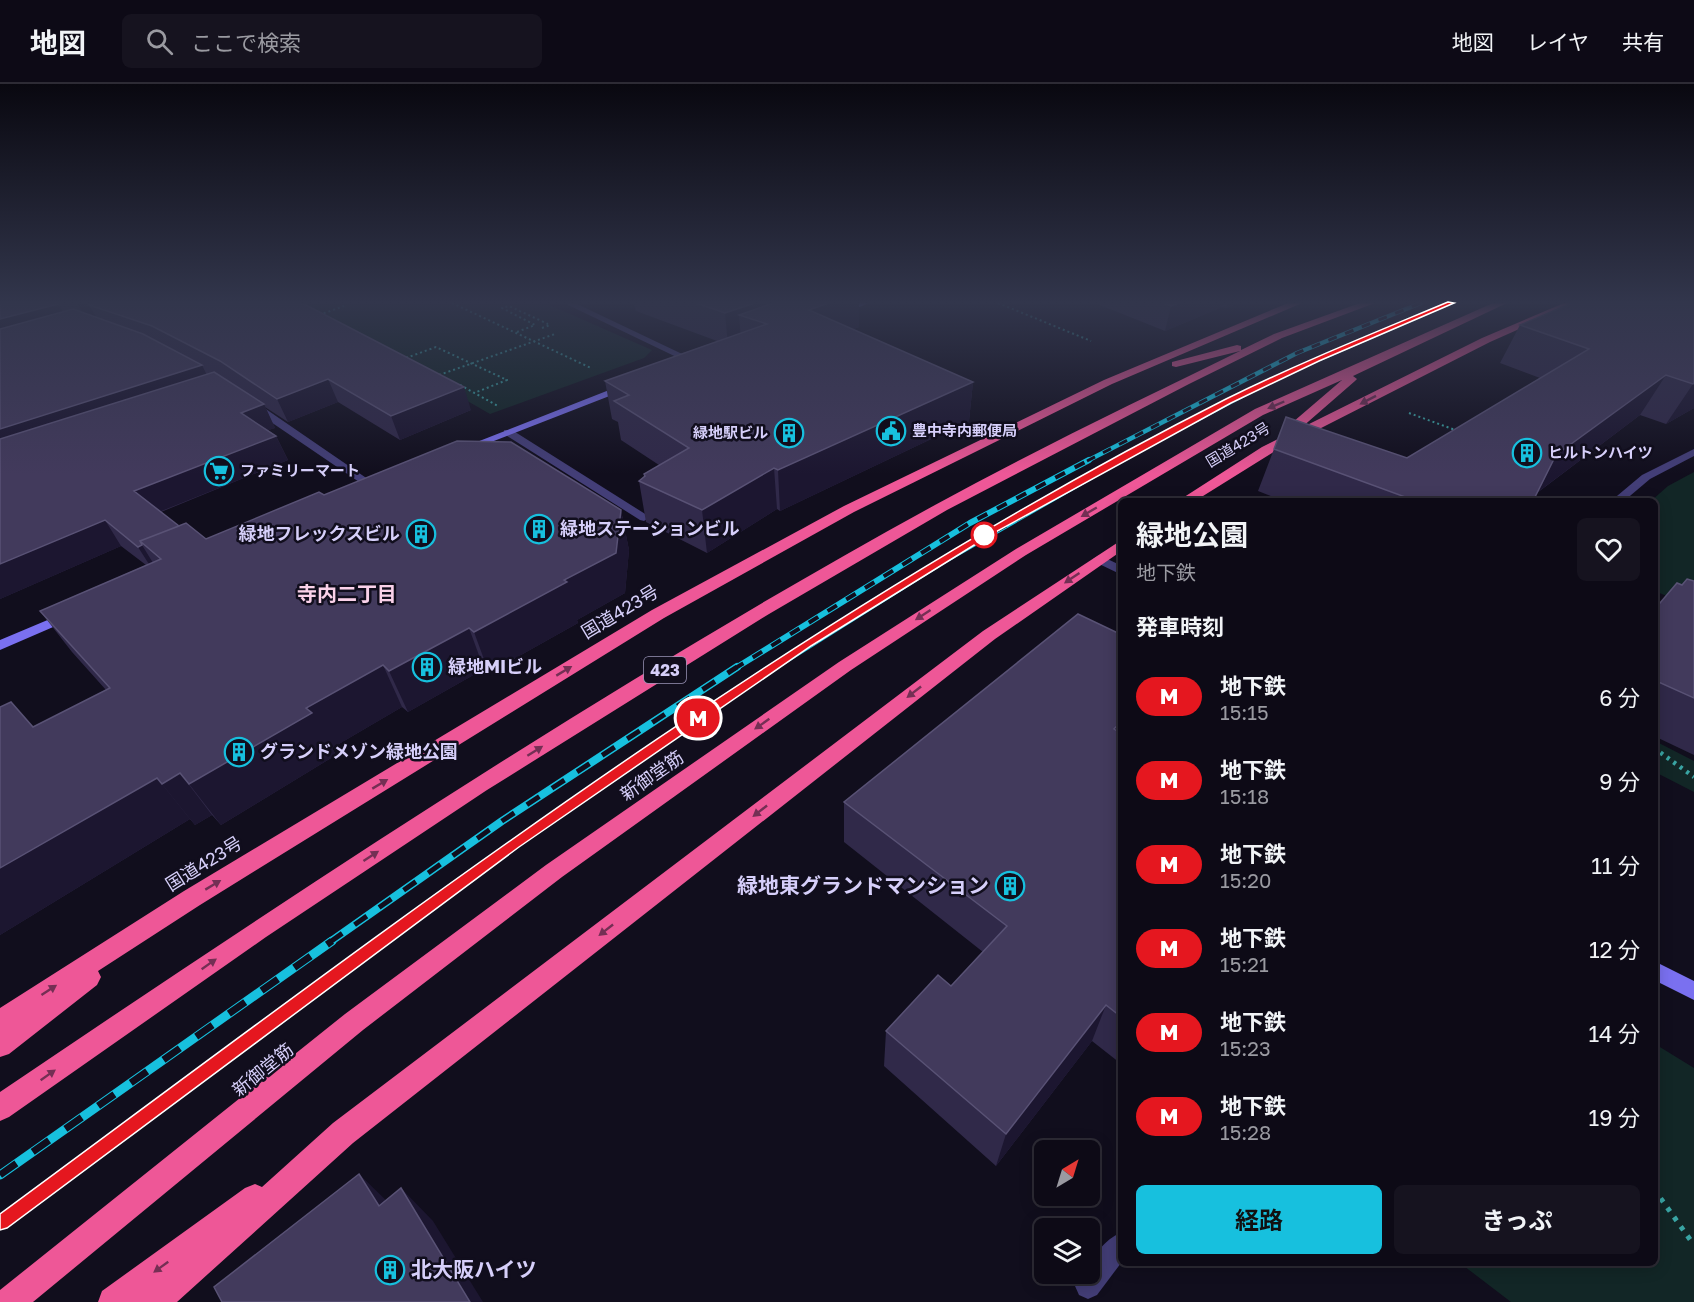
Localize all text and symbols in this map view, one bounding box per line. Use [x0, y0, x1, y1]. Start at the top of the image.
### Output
search box [122, 14, 542, 68]
icon: search [143, 25, 176, 58]
text: 地図 [30, 26, 86, 59]
text: ここで検索 [191, 29, 301, 56]
text: 地図 [1452, 29, 1494, 55]
text: レイヤ [1527, 29, 1589, 55]
text: 共有 [1622, 29, 1664, 55]
one-way arrow [1359, 395, 1376, 404]
one-way arrow [1267, 400, 1285, 410]
public building icon: 豊中寺内郵便局 [875, 415, 907, 447]
building icon: 緑地駅ビル [773, 417, 805, 449]
street label: 国道423号 [1202, 418, 1273, 470]
place label: 豊中寺内郵便局 [912, 421, 1017, 439]
place label: 緑地駅ビル [693, 423, 768, 441]
building icon: ヒルトンハイツ [1511, 437, 1543, 469]
place label: ヒルトンハイツ [1548, 443, 1653, 461]
supermarket icon: ファミリーマート [203, 455, 235, 487]
place label: ファミリーマート [240, 461, 360, 479]
one-way arrow [1080, 507, 1097, 517]
building icon: 緑地ステーションビル [523, 513, 555, 545]
place label: 緑地ステーションビル [560, 517, 740, 539]
building icon: 緑地フレックスビル [405, 518, 437, 550]
text: 緑地公園 [1136, 518, 1248, 551]
button: heart [1577, 518, 1640, 581]
place label: 緑地フレックスビル [239, 522, 400, 544]
unlabelled marker [971, 522, 997, 548]
text: 地下鉄 [1136, 560, 1196, 584]
one-way arrow [1064, 572, 1081, 583]
street label: 国道423号 [577, 580, 662, 643]
district label: 寺内二丁目 [297, 581, 397, 605]
one-way arrow [915, 609, 931, 620]
text: 発車時刻 [1136, 613, 1224, 640]
building icon: 緑地MIビル [411, 651, 443, 683]
place label: 緑地MIビル [448, 655, 542, 677]
road number: 423 [644, 657, 686, 683]
one-way arrow [556, 666, 573, 677]
text: 地下鉄 [1220, 672, 1286, 699]
text: M [1160, 683, 1178, 709]
text: 6 分 [1599, 684, 1640, 711]
one-way arrow [907, 685, 922, 697]
line badge: M [678, 698, 718, 738]
text: 15:15 [1220, 700, 1269, 724]
text: M [689, 705, 707, 731]
one-way arrow [754, 718, 770, 730]
building icon: グランドメゾン緑地公園 [223, 736, 255, 768]
place label: グランドメゾン緑地公園 [260, 740, 458, 762]
one-way arrow [527, 745, 543, 756]
street label: 新御堂筋 [616, 746, 687, 805]
text: 地下鉄 [1220, 756, 1286, 783]
text: M [1160, 767, 1178, 793]
text: 9 分 [1599, 768, 1640, 795]
one-way arrow [372, 778, 388, 789]
text: 15:18 [1220, 784, 1269, 808]
one-way arrow [752, 805, 768, 817]
street label: 国道423号 [161, 831, 246, 895]
text: 地下鉄 [1220, 840, 1286, 867]
one-way arrow [363, 851, 379, 862]
text: M [1160, 851, 1178, 877]
text: 11 分 [1591, 852, 1640, 879]
text: 15:20 [1220, 868, 1271, 892]
building icon: 緑地東グランドマンション [994, 870, 1026, 902]
place label: 緑地東グランドマンション [737, 872, 989, 898]
one-way arrow [205, 880, 222, 890]
one-way arrow [598, 924, 613, 936]
text: 地下鉄 [1220, 924, 1286, 951]
text: M [1160, 935, 1178, 961]
text: 12 分 [1589, 936, 1640, 963]
text: 15:21 [1220, 952, 1269, 976]
one-way arrow [200, 958, 216, 970]
one-way arrow [41, 985, 57, 996]
text: 地下鉄 [1220, 1008, 1286, 1035]
text: M [1160, 1019, 1178, 1045]
text: 14 分 [1588, 1020, 1640, 1047]
text: 15:23 [1220, 1036, 1271, 1060]
street label: 新御堂筋 [227, 1038, 297, 1100]
one-way arrow [40, 1070, 56, 1081]
text: 地下鉄 [1220, 1092, 1286, 1119]
text: M [1160, 1103, 1178, 1129]
text: 19 分 [1589, 1104, 1640, 1131]
text: 15:28 [1220, 1120, 1271, 1144]
north arrow [1034, 1140, 1100, 1206]
map controls [1034, 1140, 1100, 1284]
button: 経路 [1136, 1185, 1382, 1254]
button: きっぷ [1394, 1185, 1640, 1254]
button: layers [1034, 1218, 1100, 1284]
building icon: 北大阪ハイツ [374, 1254, 406, 1286]
place label: 北大阪ハイツ [411, 1256, 537, 1282]
one-way arrow [153, 1261, 169, 1273]

